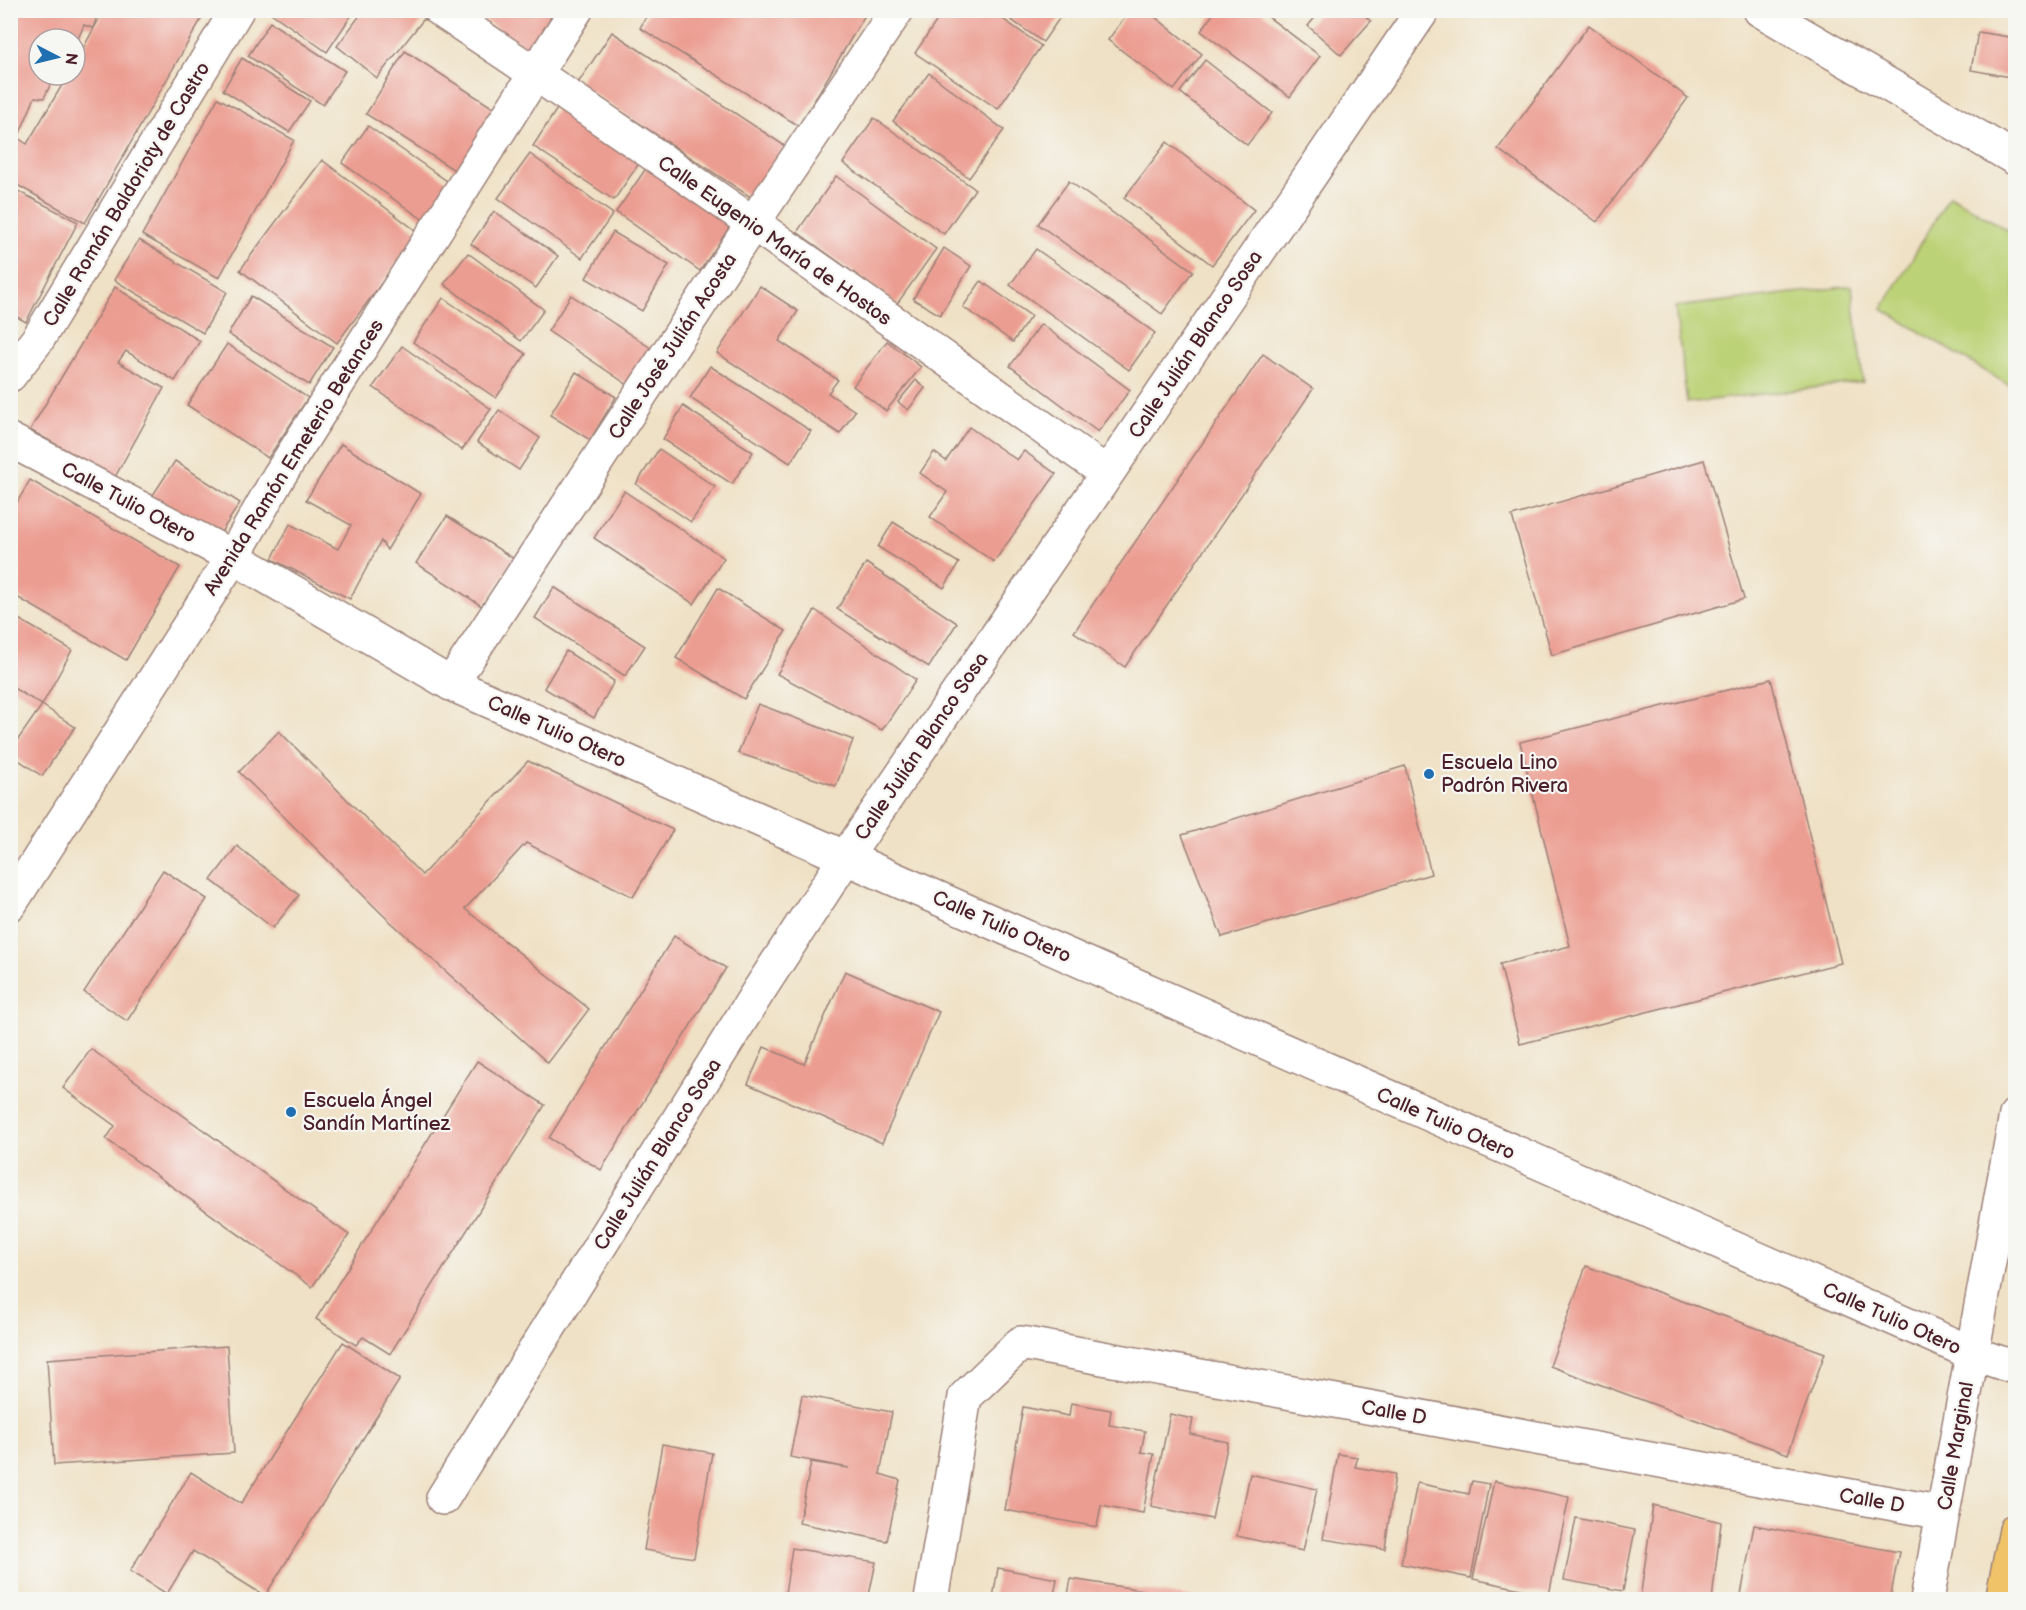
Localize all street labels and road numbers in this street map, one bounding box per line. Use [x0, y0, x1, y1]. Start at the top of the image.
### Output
street label: Calle Román Baldorioty de Castro [38, 58, 216, 331]
street label: Calle Eugenio María de Hostos [653, 151, 896, 331]
street label: Calle Julián Blanco Sosa [1124, 246, 1268, 443]
street label: Calle José Julián Acosta [604, 249, 742, 444]
street label: Avenida Ramón Emeterio Betances [199, 315, 389, 600]
street label: Calle Tulio Otero [57, 457, 200, 549]
street label: Calle Julián Blanco Sosa [850, 648, 994, 845]
street label: Calle Tulio Otero [483, 691, 630, 773]
street label: Calle Tulio Otero [928, 886, 1075, 968]
street label: Calle Julián Blanco Sosa [589, 1054, 727, 1255]
street label: Calle Tulio Otero [1372, 1083, 1519, 1165]
street label: Calle Tulio Otero [1818, 1278, 1965, 1360]
street label: Calle Marginal [1933, 1380, 1979, 1512]
street label: Calle D [1359, 1395, 1428, 1431]
street label: Calle D [1837, 1483, 1906, 1519]

